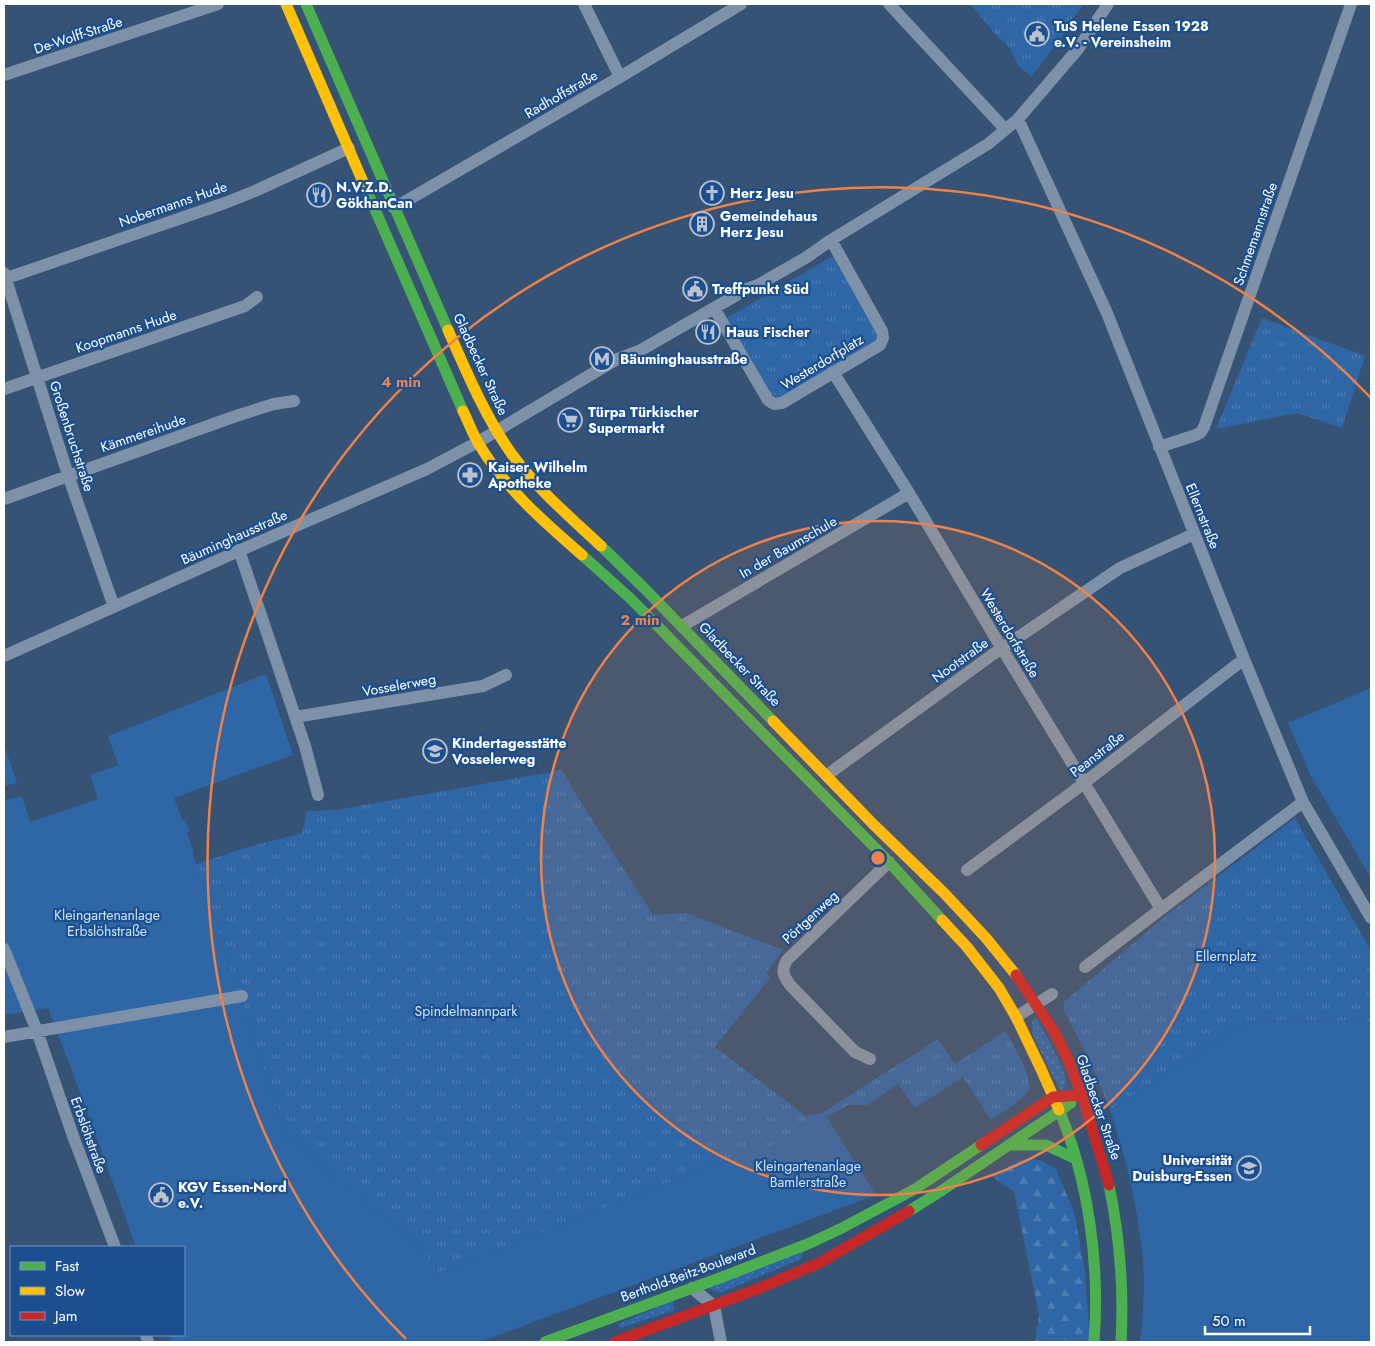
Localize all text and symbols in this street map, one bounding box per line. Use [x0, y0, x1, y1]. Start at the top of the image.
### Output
street label: De-Wolff-Straße [31, 11, 125, 59]
place label: TuS Helene Essen 1928 e.V. - Vereinsheim [1054, 16, 1209, 52]
public building icon: TuS Helene Essen 1928 e.V. - Vereinsheim [1024, 21, 1050, 47]
street label: Radhoffstraße [521, 65, 601, 123]
street label: Nobermanns Hude [116, 176, 230, 232]
place label: N.V.Z.D. GökhanCan [336, 177, 413, 213]
church icon: Herz Jesu [699, 180, 725, 206]
street label: Schmemannstraße [1228, 180, 1282, 288]
restaurant icon: N.V.Z.D. GökhanCan [306, 182, 332, 208]
place label: Herz Jesu [730, 183, 794, 203]
place label: Gemeindehaus Herz Jesu [720, 206, 818, 242]
building icon: Gemeindehaus Herz Jesu [689, 211, 715, 237]
public building icon: Treffpunkt Süd [682, 276, 708, 302]
place label: Treffpunkt Süd [712, 279, 809, 299]
street label: Koopmanns Hude [73, 304, 179, 358]
street label: Gladbecker Straße [449, 310, 513, 418]
restaurant icon: Haus Fischer [695, 319, 721, 345]
place label: Haus Fischer [726, 322, 810, 342]
street label: Westerdorfplatz [777, 329, 868, 395]
metro station icon: Bäuminghausstraße [589, 346, 615, 372]
place label: Bäuminghausstraße [620, 349, 747, 369]
text: 4 min [381, 371, 421, 393]
street label: Großenbruchstraße [45, 378, 99, 494]
place label: Türpa Türkischer Supermarkt [588, 402, 699, 438]
supermarket icon: Türpa Türkischer Supermarkt [557, 407, 583, 433]
street label: Kämmereihude [98, 409, 188, 457]
place label: Kaiser Wilhelm Apotheke [487, 457, 587, 493]
pharmacy icon: Kaiser Wilhelm Apotheke [457, 462, 483, 488]
street label: Ellernstraße [1181, 480, 1225, 552]
street label: Bäuminghausstraße [178, 505, 290, 569]
street label: In der Baumschule [736, 511, 840, 583]
street label: Westerdorfstraße [975, 585, 1045, 681]
text: 2 min [620, 609, 660, 631]
street label: Gladbecker Straße [694, 617, 786, 711]
street label: Nootstraße [928, 633, 992, 687]
street label: Vosselerweg [361, 669, 437, 701]
street label: Peanstraße [1066, 726, 1128, 782]
place label: Kindertagesstätte Vosselerweg [451, 733, 566, 769]
school or university icon: Kindertagesstätte Vosselerweg [422, 738, 448, 764]
centre of rings [869, 849, 887, 867]
street label: Pörtgenweg [778, 886, 842, 948]
park label: Kleingartenanlage Erbslöhstraße [54, 905, 160, 941]
park label: Ellernplatz [1195, 946, 1257, 966]
park label: Spindelmannpark [414, 1001, 518, 1021]
street label: Gladbecker Straße [1072, 1051, 1126, 1163]
street label: Erbslöhstraße [66, 1094, 112, 1176]
place label: Universität Duisburg-Essen [1132, 1150, 1233, 1186]
school or university icon: Universität Duisburg-Essen [1236, 1155, 1262, 1181]
park label: Kleingartenanlage Bamlerstraße [755, 1156, 861, 1192]
place label: KGV Essen-Nord e.V. [178, 1177, 287, 1213]
public building icon: KGV Essen-Nord e.V. [148, 1182, 174, 1208]
street label: Berthold-Beitz-Boulevard [618, 1239, 758, 1307]
legend [10, 1246, 185, 1336]
text: Fast [55, 1255, 79, 1277]
text: Slow [55, 1280, 86, 1302]
scale bar [1205, 1304, 1310, 1336]
text: Jam [53, 1305, 78, 1327]
text: 50 m [1212, 1310, 1246, 1332]

